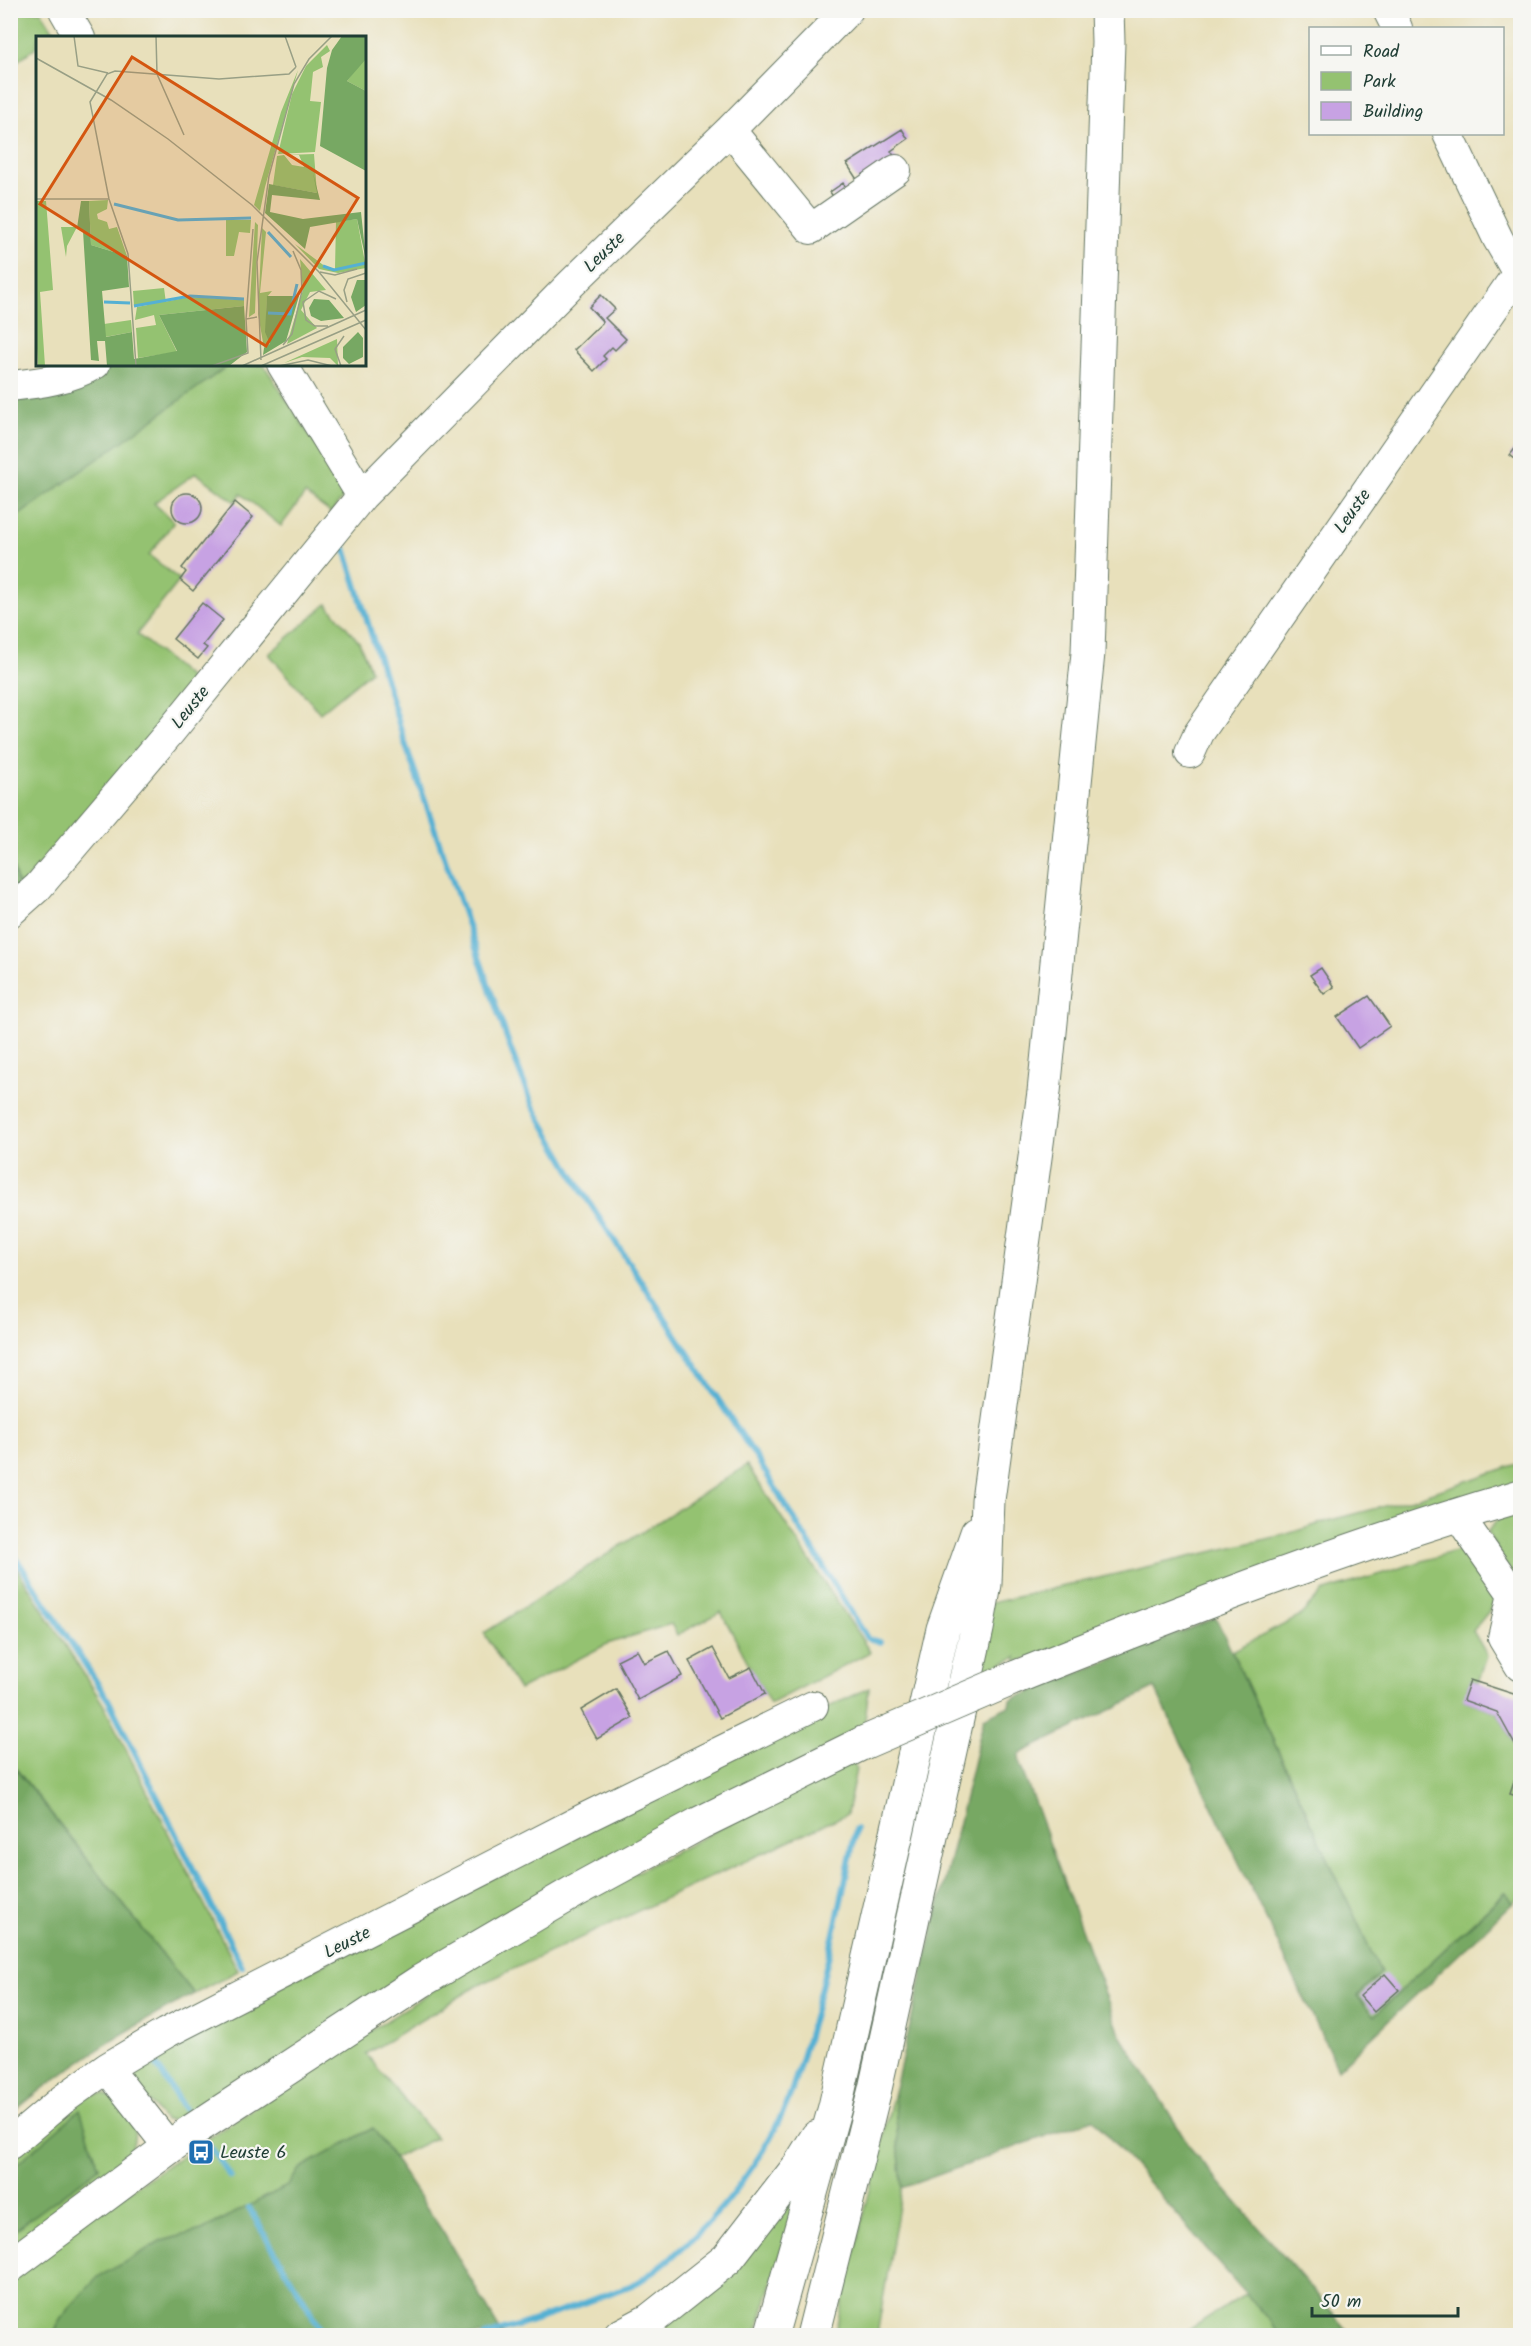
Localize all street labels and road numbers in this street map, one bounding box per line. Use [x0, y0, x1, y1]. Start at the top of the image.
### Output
street label: Leuste [577, 226, 633, 281]
street label: Leuste [1327, 483, 1379, 540]
street label: Leuste [164, 680, 218, 736]
street label: Leuste [319, 1919, 376, 1967]

